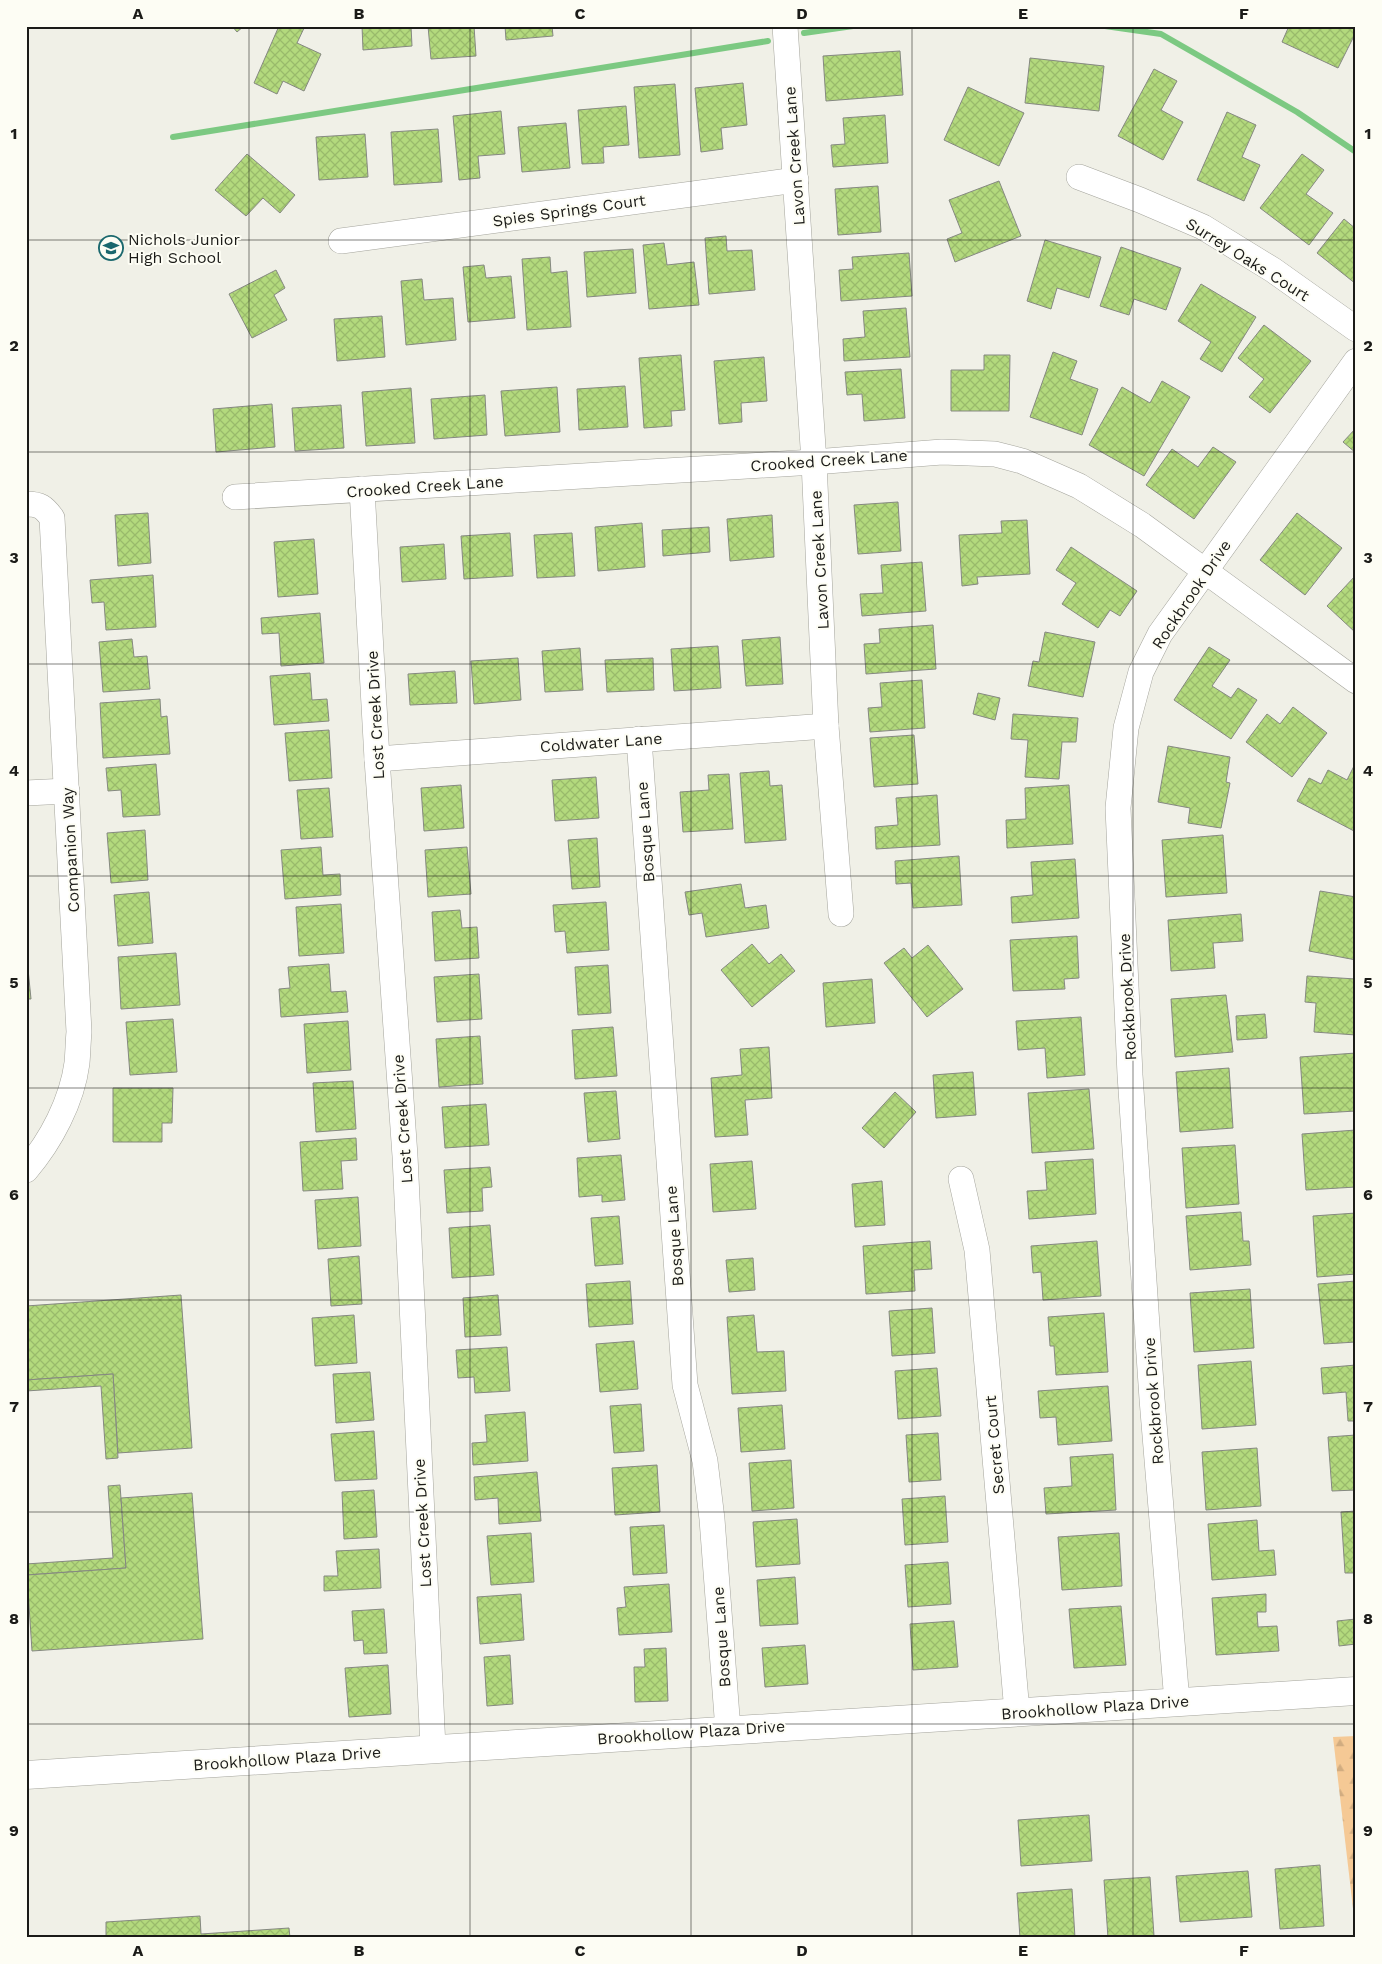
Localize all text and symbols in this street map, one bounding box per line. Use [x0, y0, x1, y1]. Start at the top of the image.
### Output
text: A [133, 4, 144, 23]
text: B [354, 4, 365, 23]
text: C [575, 4, 586, 23]
text: D [796, 4, 808, 23]
text: E [1018, 4, 1028, 23]
text: F [1239, 4, 1249, 23]
street label: Lavon Creek Lane [780, 86, 809, 226]
text: 1 [11, 124, 17, 143]
text: 1 [1365, 124, 1371, 143]
street label: Spies Springs Court [491, 190, 647, 231]
street label: Surrey Oaks Court [1182, 214, 1313, 305]
place label: Nichols Junior High School [128, 230, 240, 267]
school or university icon: Nichols Junior High School [98, 235, 124, 261]
text: 2 [9, 336, 19, 355]
text: 2 [1363, 336, 1373, 355]
street label: Crooked Creek Lane [750, 446, 908, 475]
street label: Crooked Creek Lane [346, 472, 504, 501]
street label: Lavon Creek Lane [806, 490, 833, 630]
street label: Rockbrook Drive [1148, 536, 1235, 652]
text: 3 [9, 548, 19, 567]
text: 3 [1363, 548, 1373, 567]
street label: Lost Creek Drive [363, 650, 388, 780]
street label: Coldwater Lane [539, 729, 663, 756]
text: 4 [9, 761, 19, 780]
text: 4 [1363, 761, 1373, 780]
street label: Bosque Lane [633, 781, 658, 883]
street label: Companion Way [58, 786, 83, 913]
street label: Rockbrook Drive [1115, 933, 1140, 1061]
text: 5 [9, 973, 19, 992]
text: 5 [1363, 973, 1373, 992]
street label: Lost Creek Drive [389, 1054, 416, 1184]
text: 6 [9, 1185, 19, 1204]
street label: Bosque Lane [662, 1185, 687, 1287]
text: 6 [1363, 1185, 1373, 1204]
street label: Rockbrook Drive [1140, 1337, 1167, 1465]
street label: Secret Court [981, 1394, 1008, 1495]
text: 7 [9, 1397, 19, 1416]
text: 7 [1363, 1397, 1373, 1416]
street label: Lost Creek Drive [410, 1458, 435, 1588]
street label: Bosque Lane [709, 1586, 734, 1688]
text: 8 [9, 1609, 19, 1628]
text: 8 [1363, 1609, 1373, 1628]
street label: Brookhollow Plaza Drive [1000, 1691, 1190, 1724]
street label: Brookhollow Plaza Drive [596, 1716, 786, 1749]
street label: Brookhollow Plaza Drive [192, 1742, 382, 1775]
text: 9 [9, 1821, 19, 1840]
text: 9 [1363, 1821, 1373, 1840]
text: A [133, 1941, 144, 1960]
text: B [354, 1941, 365, 1960]
text: C [575, 1941, 586, 1960]
text: D [796, 1941, 808, 1960]
text: E [1018, 1941, 1028, 1960]
text: F [1239, 1941, 1249, 1960]

